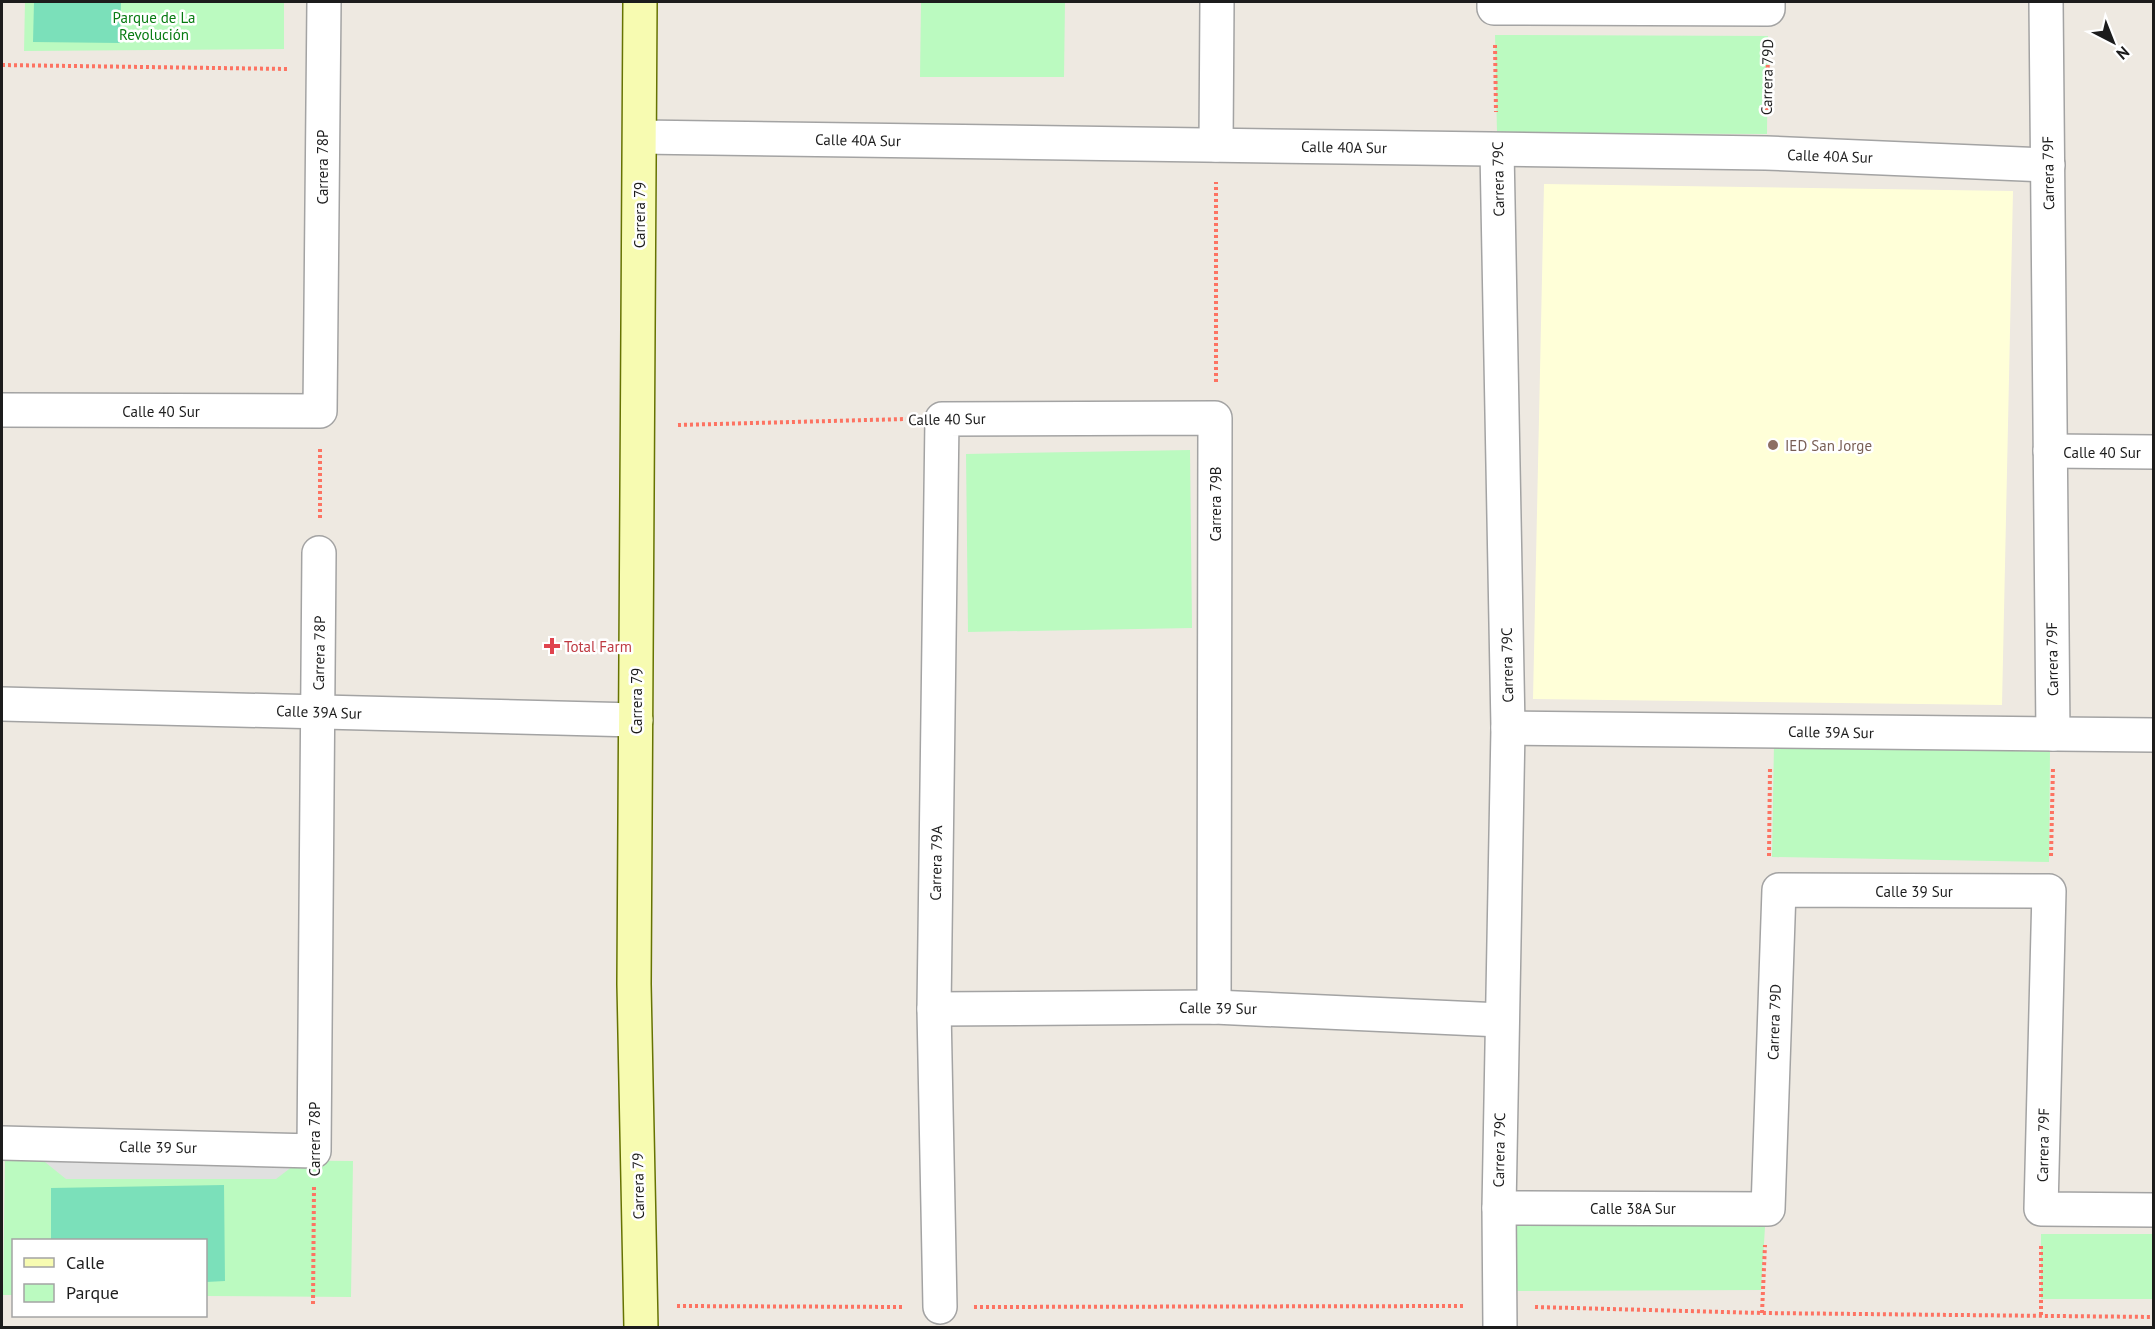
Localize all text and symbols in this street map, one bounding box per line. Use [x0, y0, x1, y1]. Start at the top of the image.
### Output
park label: Parque de La Revolución [113, 8, 195, 44]
north arrow [2083, 12, 2143, 72]
street label: Carrera 79D [1757, 39, 1777, 115]
text: N [2112, 42, 2134, 64]
street label: Carrera 78P [313, 130, 332, 204]
street label: Calle 40A Sur [815, 130, 901, 150]
street label: Carrera 79F [2038, 136, 2058, 210]
street label: Calle 40A Sur [1301, 137, 1387, 157]
street label: Carrera 79C [1488, 141, 1508, 217]
street label: Calle 40A Sur [1787, 145, 1873, 167]
street label: Carrera 79 [630, 182, 649, 248]
street label: Calle 40 Sur [122, 402, 200, 421]
street label: Calle 40 Sur [908, 409, 986, 429]
place label: IED San Jorge [1785, 436, 1872, 455]
marker: IED San Jorge [1766, 438, 1780, 452]
street label: Calle 40 Sur [2063, 443, 2141, 462]
street label: Carrera 79B [1206, 466, 1225, 542]
street label: Carrera 78P [309, 615, 329, 691]
street label: Carrera 79F [2042, 622, 2062, 696]
street label: Carrera 79C [1497, 627, 1517, 703]
place label: Total Farm [564, 637, 632, 656]
marker: Total Farm [545, 639, 559, 653]
street label: Carrera 79 [627, 668, 646, 734]
street label: Calle 39A Sur [276, 701, 362, 723]
street label: Calle 39A Sur [1788, 722, 1874, 742]
street label: Carrera 79A [926, 825, 946, 901]
street label: Calle 39 Sur [1875, 882, 1953, 901]
street label: Carrera 79D [1763, 984, 1785, 1060]
street label: Calle 39 Sur [1179, 998, 1257, 1018]
street label: Carrera 78P [305, 1102, 324, 1176]
street label: Carrera 79F [2033, 1108, 2053, 1182]
street label: Carrera 79C [1489, 1112, 1509, 1188]
street label: Calle 39 Sur [119, 1137, 197, 1157]
street label: Carrera 79 [628, 1153, 648, 1219]
street label: Calle 38A Sur [1590, 1199, 1676, 1218]
legend [12, 1239, 207, 1317]
text: Calle [66, 1251, 105, 1274]
text: Parque [66, 1281, 119, 1304]

